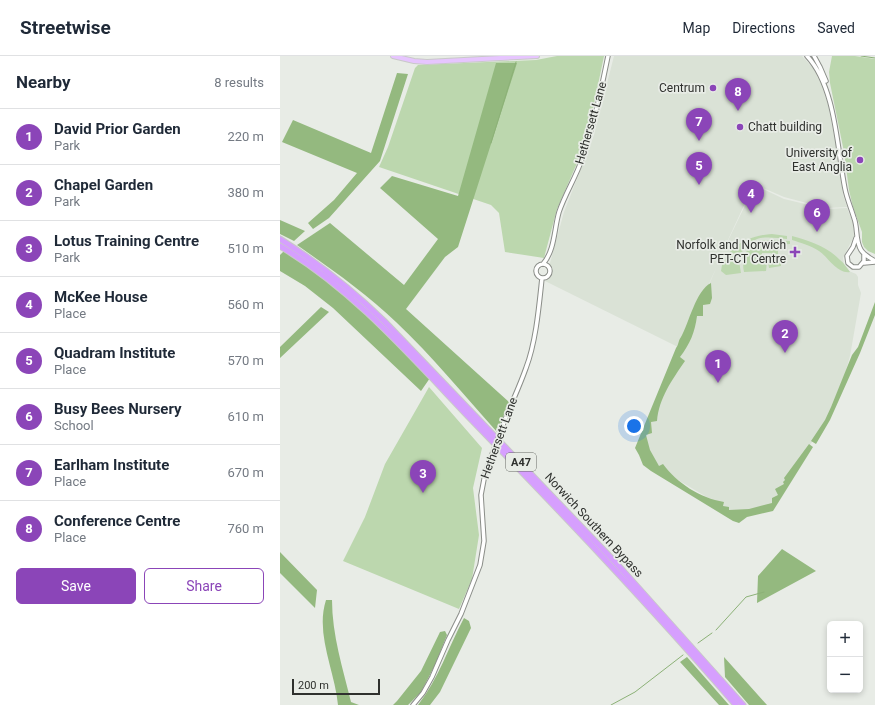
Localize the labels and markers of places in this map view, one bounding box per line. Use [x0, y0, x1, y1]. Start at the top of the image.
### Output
pin: 8 [725, 78, 751, 111]
place label: Centrum [659, 81, 705, 95]
marker: Centrum [708, 83, 718, 93]
pin: 7 [686, 108, 712, 141]
place label: Chatt building [748, 120, 822, 134]
marker: Chatt building [735, 122, 745, 132]
place label: University of East Anglia [786, 146, 853, 174]
pin: 5 [686, 152, 712, 185]
marker: University of East Anglia [855, 155, 865, 165]
pin: 4 [738, 180, 764, 213]
pin: 6 [804, 199, 830, 232]
place label: Norfolk and Norwich PET-CT Centre [676, 238, 786, 266]
marker: Norfolk and Norwich PET-CT Centre [789, 246, 801, 258]
pin: 2 [772, 320, 798, 353]
pin: 1 [705, 350, 731, 383]
pin: 3 [410, 460, 436, 493]

